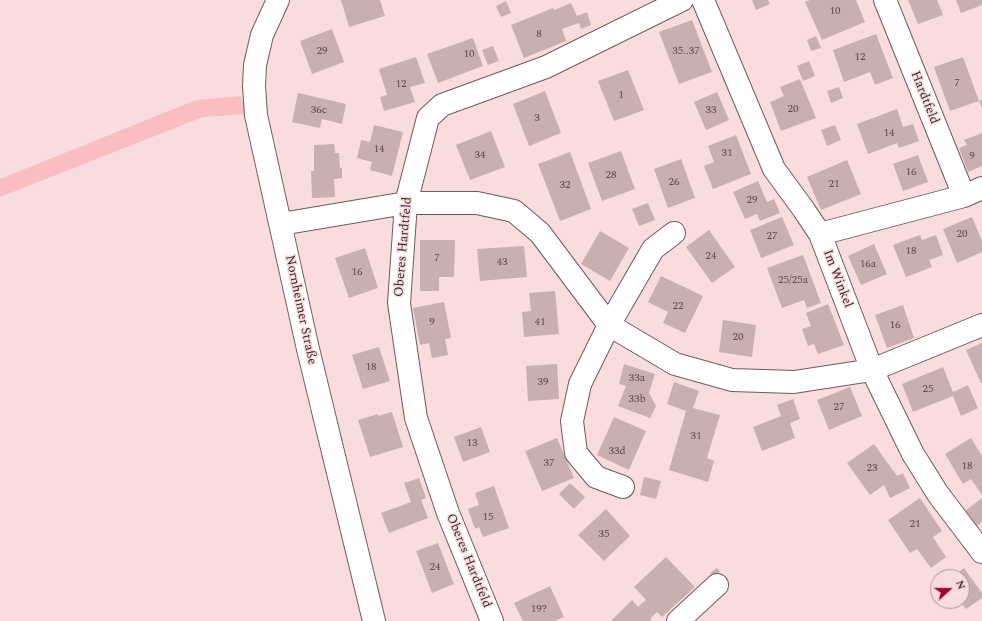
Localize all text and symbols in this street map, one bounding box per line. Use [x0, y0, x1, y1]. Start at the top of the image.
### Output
house number: 10 [830, 5, 840, 19]
house number: 8 [536, 28, 542, 42]
house number: 29 [317, 45, 327, 59]
house number: 35..37 [672, 45, 700, 59]
house number: 10 [464, 48, 474, 62]
house number: 12 [855, 51, 865, 65]
street label: Hardtfeld [906, 69, 942, 127]
house number: 7 [954, 77, 960, 91]
house number: 12 [396, 78, 406, 92]
house number: 1 [618, 89, 624, 103]
house number: 20 [788, 103, 798, 117]
house number: 36c [311, 104, 327, 118]
house number: 33 [706, 104, 716, 118]
house number: 3 [534, 112, 540, 126]
house number: 14 [884, 127, 894, 141]
house number: 14 [374, 143, 384, 157]
house number: 31 [722, 147, 732, 161]
house number: 34 [475, 149, 485, 163]
house number: 9 [969, 150, 975, 164]
house number: 16 [906, 166, 916, 180]
house number: 28 [606, 169, 616, 183]
house number: 26 [669, 176, 679, 190]
house number: 21 [829, 178, 839, 192]
house number: 32 [560, 179, 570, 193]
house number: 29 [747, 194, 757, 208]
street label: Oberes Hardtfeld [392, 196, 416, 298]
house number: 20 [957, 228, 967, 242]
house number: 27 [767, 230, 777, 244]
house number: 18 [906, 245, 916, 259]
street label: Im Winkel [819, 248, 855, 310]
house number: 24 [706, 250, 716, 264]
house number: 7 [434, 252, 440, 266]
street label: Nornheimer Straße [281, 254, 319, 366]
house number: 43 [497, 256, 507, 270]
house number: 16a [860, 258, 876, 272]
house number: 16 [352, 266, 362, 280]
house number: 25/25a [778, 274, 808, 288]
house number: 22 [673, 300, 683, 314]
house number: 9 [429, 316, 435, 330]
house number: 41 [535, 316, 545, 330]
house number: 16 [890, 319, 900, 333]
house number: 20 [733, 331, 743, 345]
house number: 18 [366, 361, 376, 375]
house number: 33a [629, 372, 645, 386]
house number: 39 [538, 376, 548, 390]
house number: 25 [923, 383, 933, 397]
house number: 33b [628, 393, 646, 407]
house number: 27 [834, 401, 844, 415]
house number: 31 [691, 430, 701, 444]
house number: 13 [467, 437, 477, 451]
house number: 33d [608, 445, 626, 459]
house number: 37 [544, 457, 554, 471]
house number: 18 [962, 460, 972, 474]
house number: 23 [867, 462, 877, 476]
house number: 15 [483, 511, 493, 525]
street label: Oberes Hardtfeld [442, 512, 494, 610]
house number: 21 [910, 518, 920, 532]
house number: 35 [599, 528, 609, 542]
house number: 24 [430, 561, 440, 575]
north arrow [930, 569, 970, 609]
text: N [951, 578, 970, 592]
house number: 19? [531, 603, 547, 617]

